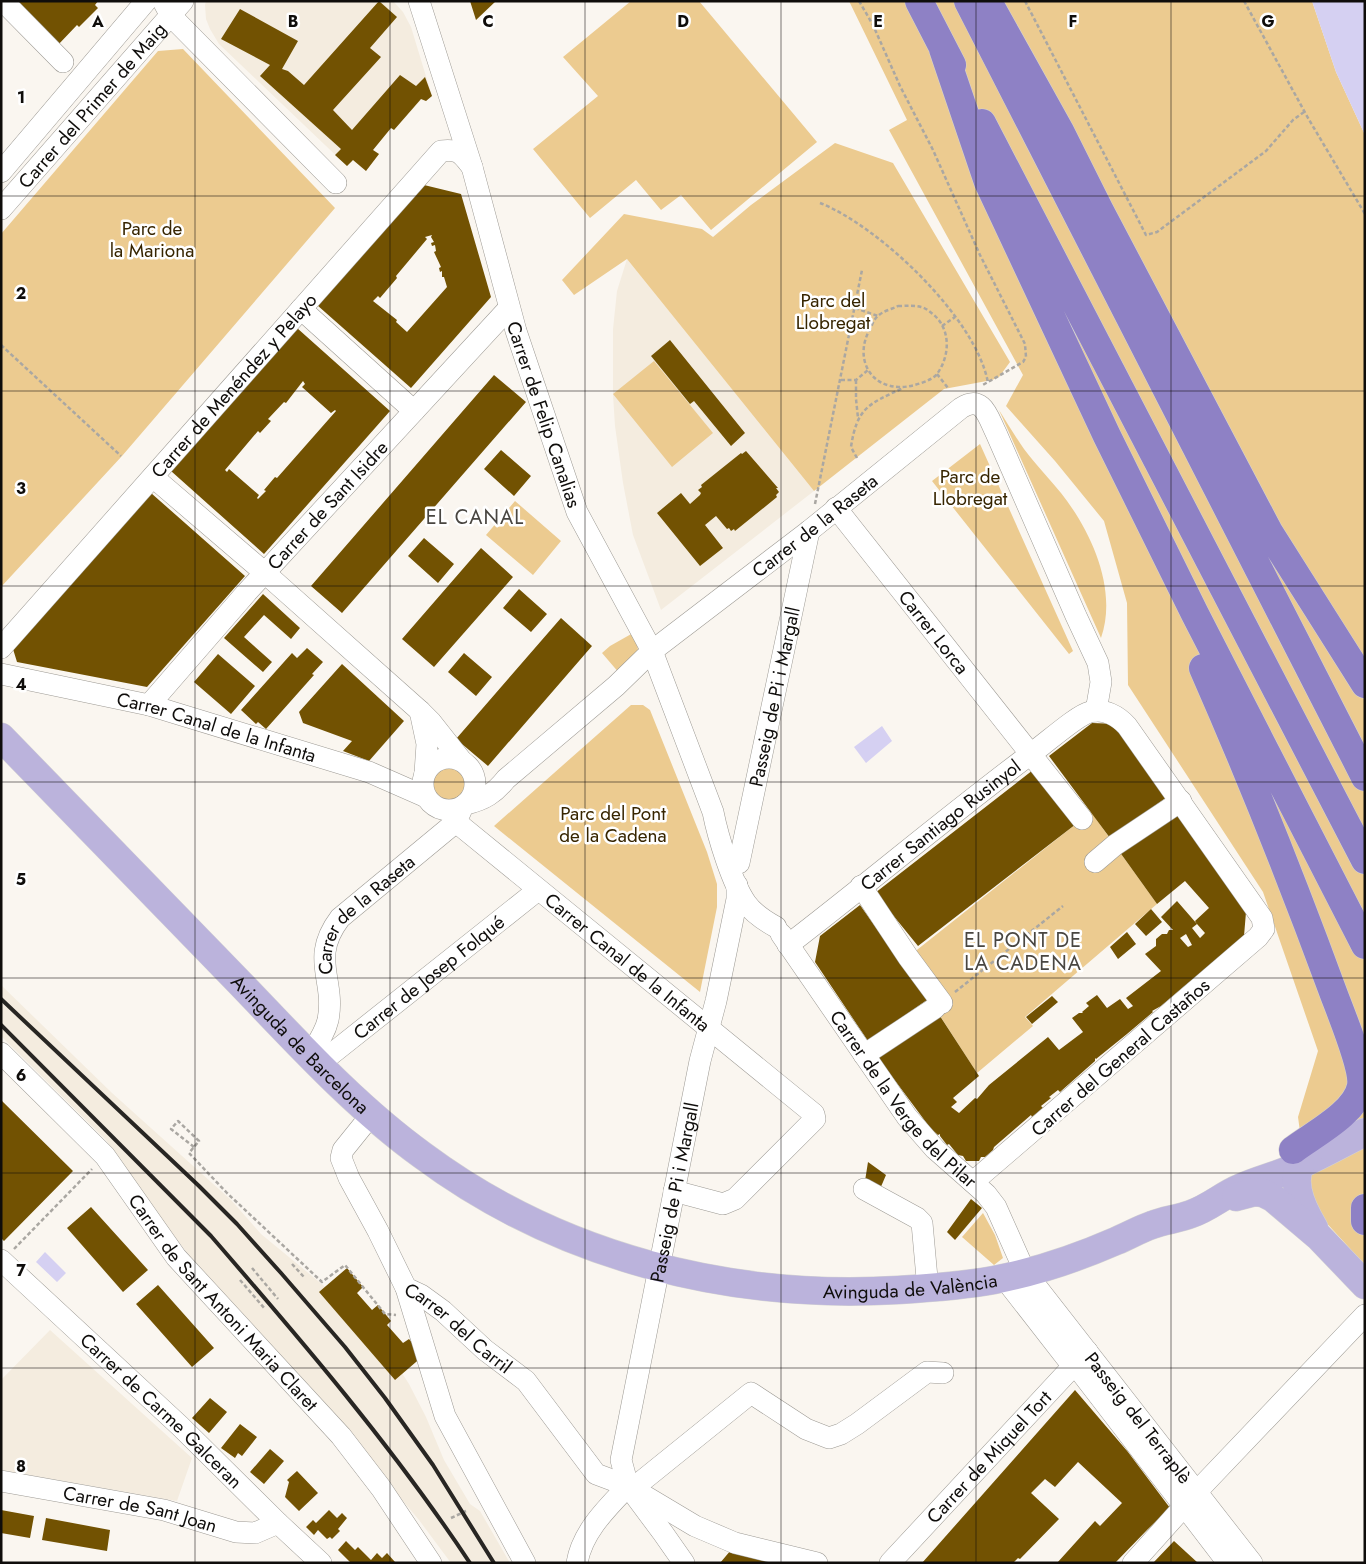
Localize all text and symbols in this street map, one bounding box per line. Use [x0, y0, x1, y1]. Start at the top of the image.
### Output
text: A [91, 10, 104, 33]
text: B [288, 10, 298, 33]
text: C [482, 10, 494, 33]
text: D [677, 10, 689, 33]
text: E [873, 10, 883, 33]
text: F [1069, 10, 1077, 33]
text: G [1261, 10, 1275, 33]
street label: Carrer del Primer de Maig [12, 17, 172, 194]
text: 1 [17, 86, 25, 109]
park label: Parc de la Mariona [110, 215, 194, 264]
text: 2 [16, 282, 26, 305]
street label: Carrer de Menéndez y Pelayo [145, 287, 323, 484]
park label: Parc del Llobregat [796, 287, 871, 336]
street label: Carrer de Felip Canalias [500, 318, 588, 512]
street label: Carrer de Sant Isidre [261, 435, 394, 576]
park label: Parc de Llobregat [933, 463, 1008, 512]
street label: Carrer de la Raseta [746, 468, 884, 584]
text: 3 [16, 477, 26, 500]
district label: EL CANAL [426, 503, 524, 532]
street label: Carrer Lorca [892, 584, 975, 680]
street label: Passeig de Pi i Margall [742, 604, 807, 789]
text: 4 [15, 673, 27, 696]
street label: Carrer Canal de la Infanta [114, 686, 319, 769]
street label: Carrer Santiago Rusinyol [855, 753, 1026, 897]
park label: Parc del Pont de la Cadena [559, 800, 667, 849]
street label: Carrer de la Raseta [312, 849, 421, 976]
text: 5 [16, 868, 26, 891]
street label: Carrer Canal de la Infanta [539, 887, 716, 1038]
street label: Carrer de Josep Folqué [347, 909, 511, 1046]
district label: EL PONT DE LA CADENA [964, 926, 1082, 978]
street label: Avinguda de Barcelona [225, 969, 375, 1120]
street label: Carrer del General Castaños [1025, 972, 1216, 1143]
street label: Carrer de la Verge del Pilar [823, 1005, 983, 1194]
text: 6 [16, 1064, 26, 1087]
street label: Passeig de Pi i Margall [643, 1100, 706, 1285]
street label: Carrer de Sant Antoni Maria Claret [122, 1189, 325, 1417]
text: 7 [16, 1259, 26, 1282]
street label: Avinguda de València [822, 1267, 1000, 1305]
street label: Carrer del Carril [400, 1276, 518, 1380]
street label: Carrer de Carme Galceran [74, 1327, 248, 1495]
street label: Passeig del Terraplè [1078, 1346, 1198, 1490]
street label: Carrer de Miquel Tort [920, 1384, 1058, 1530]
text: 8 [16, 1455, 26, 1478]
street label: Carrer de Sant Joan [61, 1479, 220, 1539]

